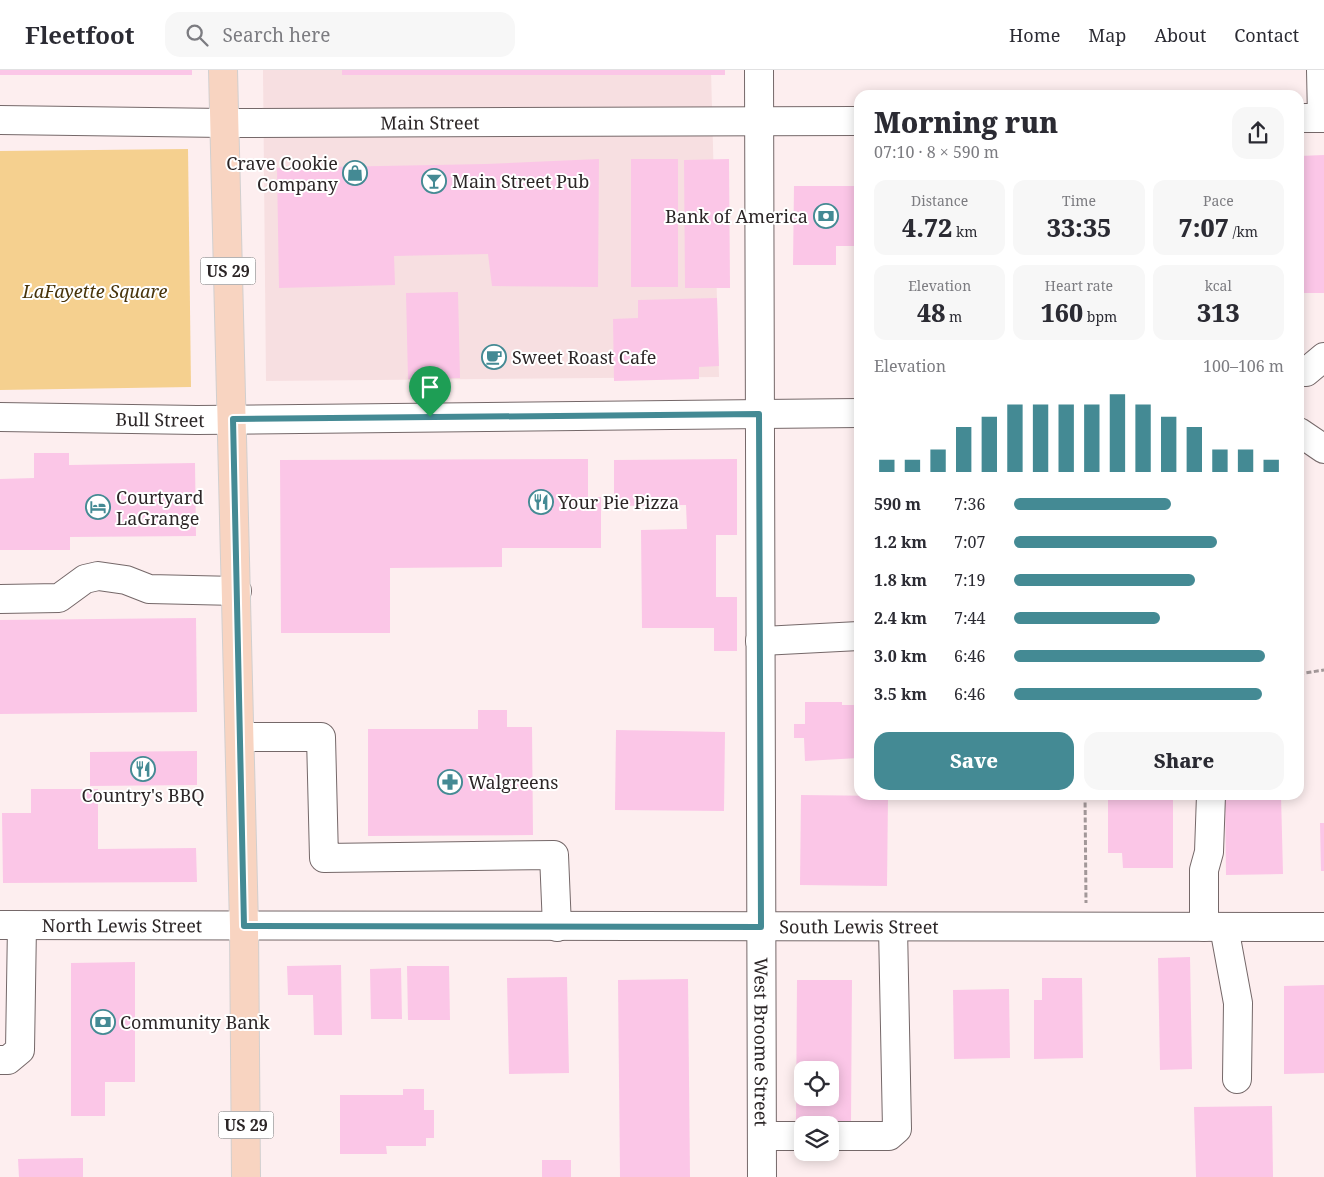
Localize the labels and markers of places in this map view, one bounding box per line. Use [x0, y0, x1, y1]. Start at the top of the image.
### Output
place label: Crave Cookie Company [226, 151, 339, 196]
shop icon: Crave Cookie Company [342, 160, 368, 186]
bar icon: Main Street Pub [421, 168, 447, 194]
place label: Main Street Pub [452, 169, 589, 193]
bank icon: Bank of America [813, 203, 839, 229]
place label: Bank of America [665, 204, 808, 228]
cafe icon: Sweet Roast Cafe [481, 344, 507, 370]
place label: Sweet Roast Cafe [512, 345, 656, 369]
pin [409, 366, 451, 417]
place label: Courtyard LaGrange [116, 485, 204, 530]
restaurant icon: Your Pie Pizza [528, 489, 554, 515]
place label: Your Pie Pizza [557, 490, 679, 514]
hotel icon: Courtyard LaGrange [85, 494, 111, 520]
restaurant icon: Country's BBQ [130, 756, 156, 782]
pharmacy icon: Walgreens [437, 769, 463, 795]
place label: Walgreens [468, 770, 558, 794]
place label: Country's BBQ [81, 783, 205, 807]
bank icon: Community Bank [90, 1009, 116, 1035]
place label: Community Bank [120, 1010, 270, 1034]

